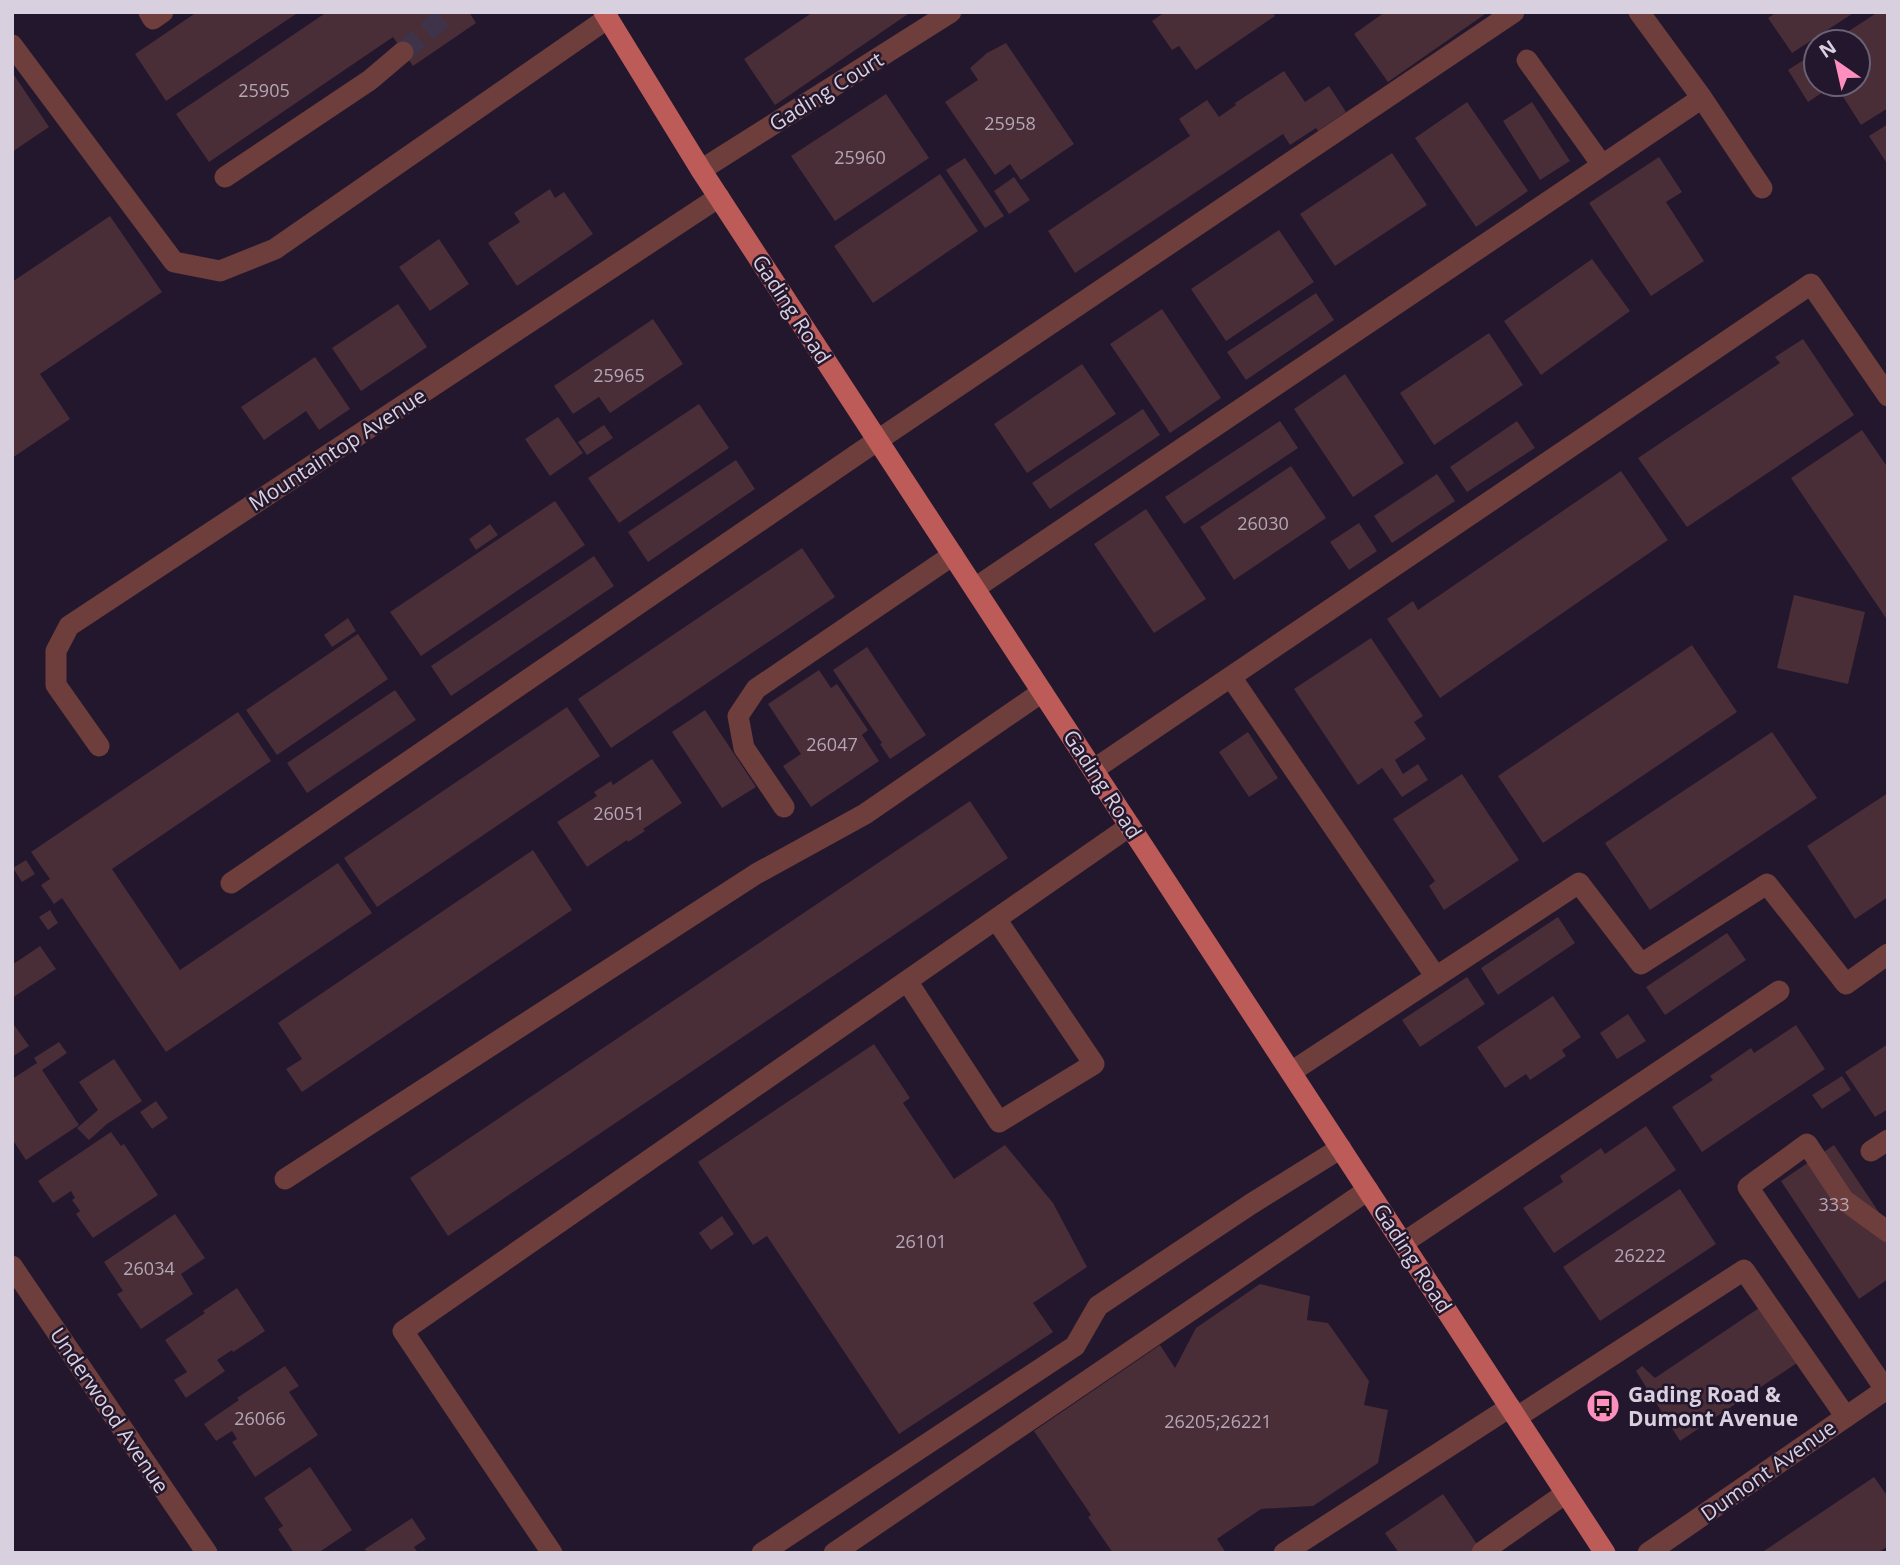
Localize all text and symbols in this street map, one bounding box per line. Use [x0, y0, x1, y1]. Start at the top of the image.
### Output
north arrow [1802, 28, 1872, 98]
text: N [1814, 34, 1841, 64]
street label: Gading Court [764, 45, 888, 137]
house number: 25905 [238, 78, 290, 102]
house number: 25958 [984, 111, 1036, 135]
house number: 25960 [834, 145, 886, 169]
street label: Gading Road [746, 249, 838, 369]
house number: 25965 [593, 363, 645, 387]
street label: Mountaintop Avenue [243, 381, 431, 517]
house number: 26030 [1237, 511, 1289, 535]
street label: Gading Road [1057, 724, 1149, 844]
house number: 26047 [806, 732, 858, 756]
house number: 26051 [593, 801, 645, 825]
house number: 333 [1819, 1192, 1849, 1216]
street label: Gading Road [1367, 1198, 1459, 1318]
house number: 26101 [895, 1229, 947, 1253]
house number: 26222 [1614, 1243, 1666, 1267]
house number: 26034 [123, 1256, 175, 1280]
street label: Underwood Avenue [44, 1322, 176, 1498]
place label: Gading Road & Dumont Avenue [1628, 1380, 1798, 1432]
bus stop icon: Gading Road & Dumont Avenue [1584, 1387, 1622, 1425]
house number: 26066 [234, 1406, 286, 1430]
house number: 26205;26221 [1164, 1409, 1272, 1433]
street label: Dumont Avenue [1695, 1413, 1841, 1527]

